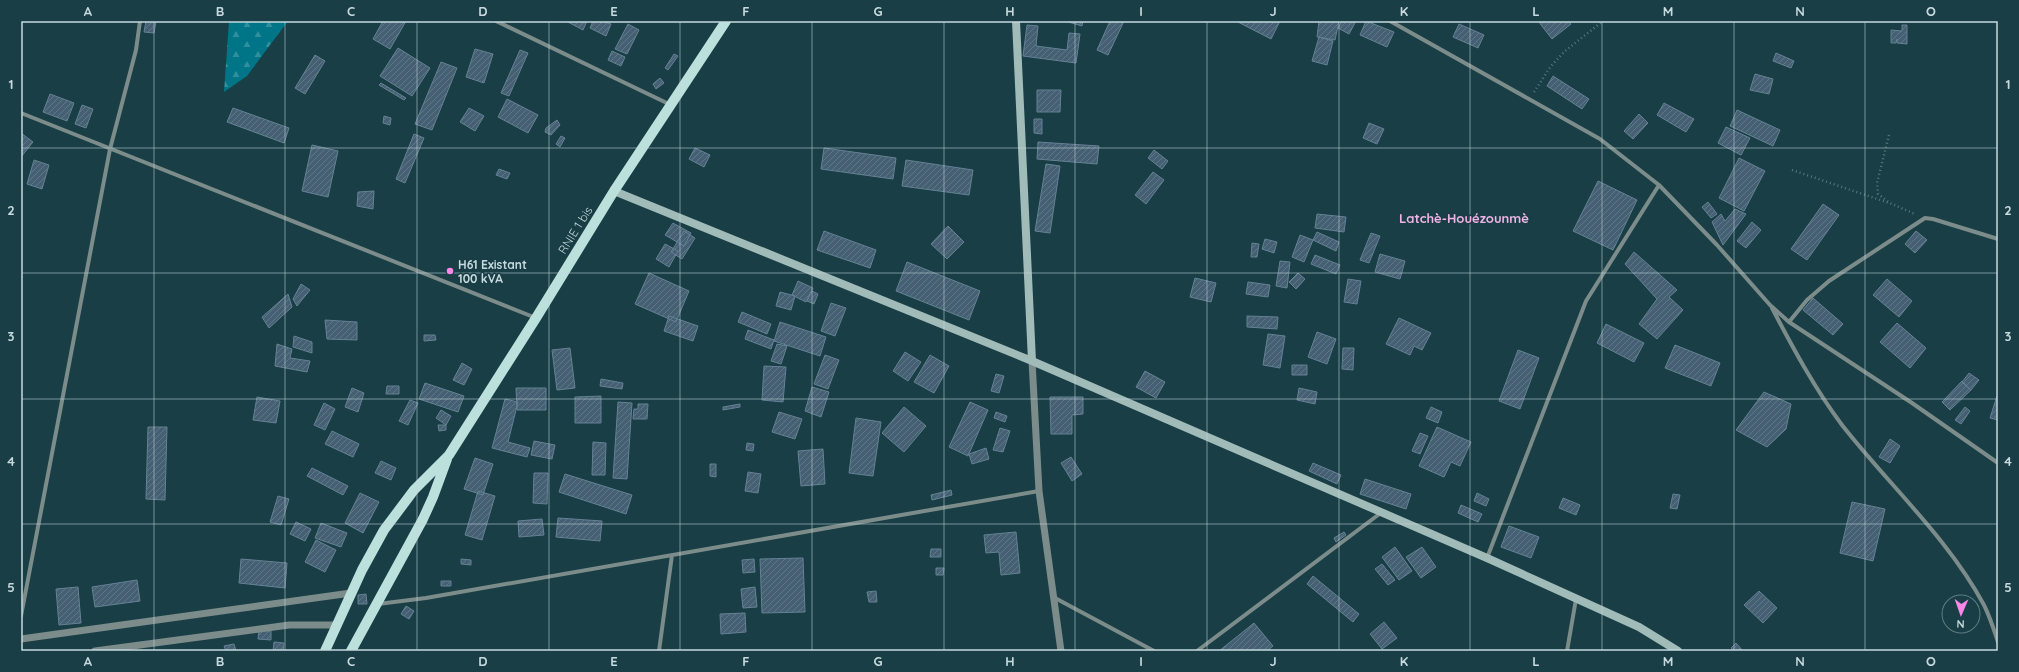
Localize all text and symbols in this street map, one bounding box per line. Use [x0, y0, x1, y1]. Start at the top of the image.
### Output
text: A [84, 3, 93, 19]
text: B [216, 3, 224, 19]
text: C [347, 3, 355, 19]
text: D [478, 3, 488, 19]
text: E [610, 3, 618, 19]
text: F [742, 3, 750, 19]
text: G [873, 3, 883, 19]
text: H [1005, 3, 1015, 19]
text: I [1139, 3, 1143, 19]
text: J [1269, 3, 1277, 19]
text: K [1400, 3, 1409, 19]
text: L [1532, 3, 1540, 19]
text: M [1663, 3, 1673, 19]
text: N [1795, 3, 1805, 19]
text: O [1926, 3, 1936, 19]
text: 1 [8, 76, 14, 92]
text: 1 [2005, 76, 2011, 92]
text: 2 [7, 202, 15, 218]
text: 2 [2004, 202, 2012, 218]
street label: RNIE 1 bis [555, 203, 596, 256]
district label: Latchè-Houézounmè [1399, 210, 1529, 226]
place label: H61 Existant 100 kVA [458, 257, 527, 286]
marker: H61 Existant 100 kVA [445, 266, 455, 276]
text: 3 [8, 328, 15, 344]
text: 3 [2005, 328, 2012, 344]
text: 4 [7, 453, 15, 469]
text: 4 [2004, 453, 2012, 469]
text: 5 [7, 579, 15, 595]
text: 5 [2004, 579, 2012, 595]
north arrow [1941, 594, 1981, 634]
text: N [1956, 617, 1965, 631]
text: A [84, 653, 93, 669]
text: B [216, 653, 224, 669]
text: C [347, 653, 355, 669]
text: D [478, 653, 488, 669]
text: E [610, 653, 618, 669]
text: F [742, 653, 750, 669]
text: G [873, 653, 883, 669]
text: H [1005, 653, 1015, 669]
text: I [1139, 653, 1143, 669]
text: J [1269, 653, 1277, 669]
text: K [1400, 653, 1409, 669]
text: L [1532, 653, 1540, 669]
text: M [1663, 653, 1673, 669]
text: N [1795, 653, 1805, 669]
text: O [1926, 653, 1936, 669]

